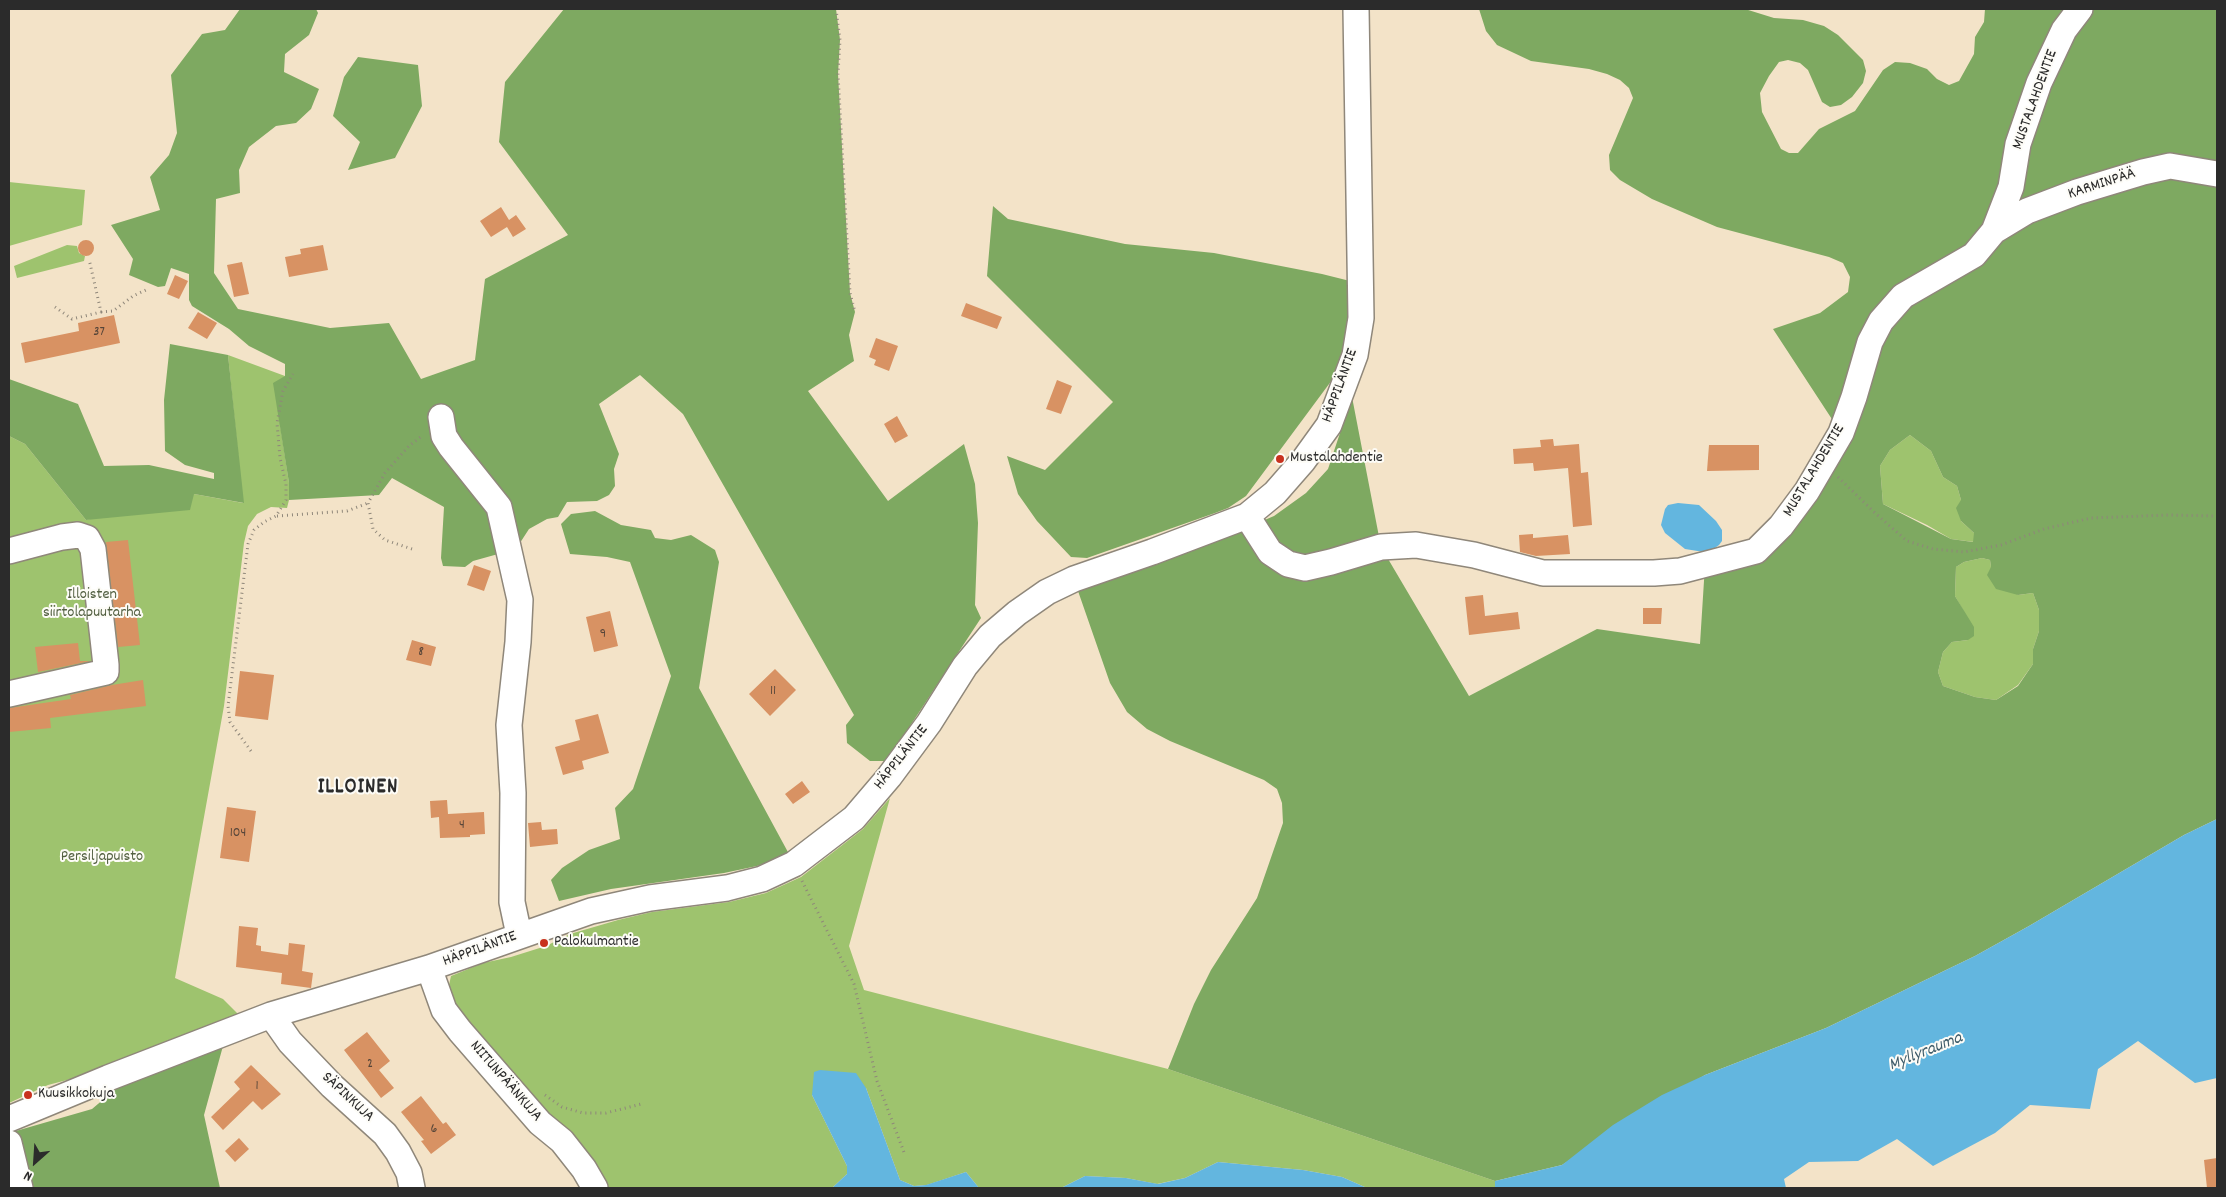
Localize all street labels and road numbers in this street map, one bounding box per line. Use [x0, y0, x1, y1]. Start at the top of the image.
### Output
street label: MUSTALAHDENTIE [2009, 47, 2063, 153]
street label: KARMINPÄÄ [2066, 165, 2138, 205]
street label: HÄPPILÄNTIE [1319, 346, 1363, 426]
street label: MUSTALAHDENTIE [1780, 421, 1850, 521]
street label: HÄPPILÄNTIE [871, 722, 933, 794]
street label: HÄPPILÄNTIE [440, 928, 520, 972]
street label: NIITUNPÄÄNKUJA [465, 1038, 545, 1126]
street label: SÄPINKUJA [317, 1069, 377, 1127]

